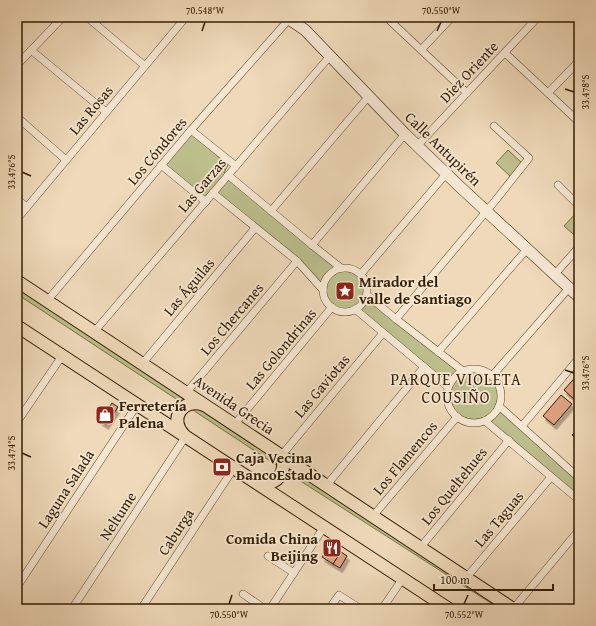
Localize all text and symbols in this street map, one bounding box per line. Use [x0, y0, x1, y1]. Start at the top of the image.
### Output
text: 70.548°W [186, 3, 225, 18]
text: 70.550°W [422, 3, 461, 18]
street label: Diez Oriente [435, 36, 503, 107]
text: 33.478°S [578, 74, 593, 109]
street label: Las Rosas [64, 80, 118, 139]
street label: Calle Antupirén [400, 107, 487, 191]
street label: Los Cóndores [122, 112, 191, 189]
street label: Las Garzas [173, 153, 231, 216]
text: 33.476°S [4, 154, 19, 189]
street label: Las Águilas [158, 253, 219, 320]
place label: Mirador del valle de Santiago [359, 271, 472, 309]
street label: Los Chercanes [195, 278, 268, 359]
place icon: Mirador del valle de Santiago [334, 280, 356, 302]
street label: Las Golondrinas [240, 303, 321, 394]
street label: Las Gaviotas [289, 349, 354, 422]
text: 33.476°S [578, 355, 593, 390]
district label: PARQUE VIOLETA COUSIÑO [390, 367, 522, 409]
street label: Avenida Grecia [190, 370, 279, 439]
place label: Ferretería Palena [119, 395, 187, 433]
shop icon: Ferretería Palena [94, 404, 116, 426]
street label: Los Flamencos [367, 416, 442, 499]
text: 33.474°S [4, 435, 19, 470]
street label: Los Queltehues [416, 442, 492, 529]
street label: Laguna Salada [32, 445, 99, 532]
place label: Caja Vecina BancoEstado [236, 447, 321, 485]
bank icon: Caja Vecina BancoEstado [211, 456, 233, 478]
street label: Las Taguas [469, 486, 528, 551]
street label: Neltume [94, 487, 141, 544]
street label: Caburga [153, 504, 199, 559]
place label: Comida China Beijing [226, 528, 318, 566]
restaurant icon: Comida China Beijing [321, 537, 343, 559]
scale bar [434, 566, 553, 592]
text: 100 m [440, 571, 470, 588]
text: 70.550°W [210, 607, 249, 622]
text: 70.552°W [445, 607, 484, 622]

